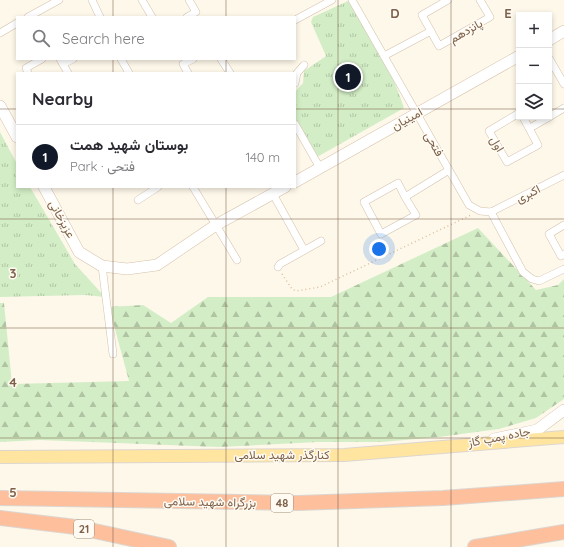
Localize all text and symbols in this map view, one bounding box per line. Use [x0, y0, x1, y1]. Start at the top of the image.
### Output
text: D [390, 5, 400, 21]
text: E [504, 5, 512, 21]
map controls [516, 12, 552, 120]
button: + [516, 12, 552, 48]
street label: پانزدهم [447, 15, 486, 47]
search box [16, 16, 296, 60]
icon: search [30, 27, 52, 49]
text: Search here [62, 29, 145, 48]
button: − [516, 48, 552, 84]
pin: 1 [335, 62, 361, 92]
button: layers [516, 84, 552, 120]
text: Nearby [32, 88, 93, 109]
street label: امینیان [389, 104, 425, 133]
street label: فتحی [421, 129, 447, 159]
street label: اول [486, 133, 508, 155]
text: بوستان شهید همت [70, 135, 188, 154]
text: 1 [42, 149, 48, 165]
text: 140 m [245, 149, 280, 165]
text: Park · فتحی [70, 158, 135, 174]
street label: اکبری [513, 181, 543, 207]
street label: عزیزخانی [45, 197, 79, 241]
your location [369, 239, 389, 259]
text: 3 [10, 265, 17, 281]
text: 4 [9, 374, 17, 390]
street label: جاده پمپ گاز [465, 423, 532, 451]
street label: کنارگذر شهید سلامی [234, 447, 330, 463]
text: 5 [9, 484, 17, 500]
street label: بزرگراه شهید سلامی [164, 493, 256, 511]
road number: 48 [271, 494, 293, 512]
road number: 21 [74, 520, 94, 538]

